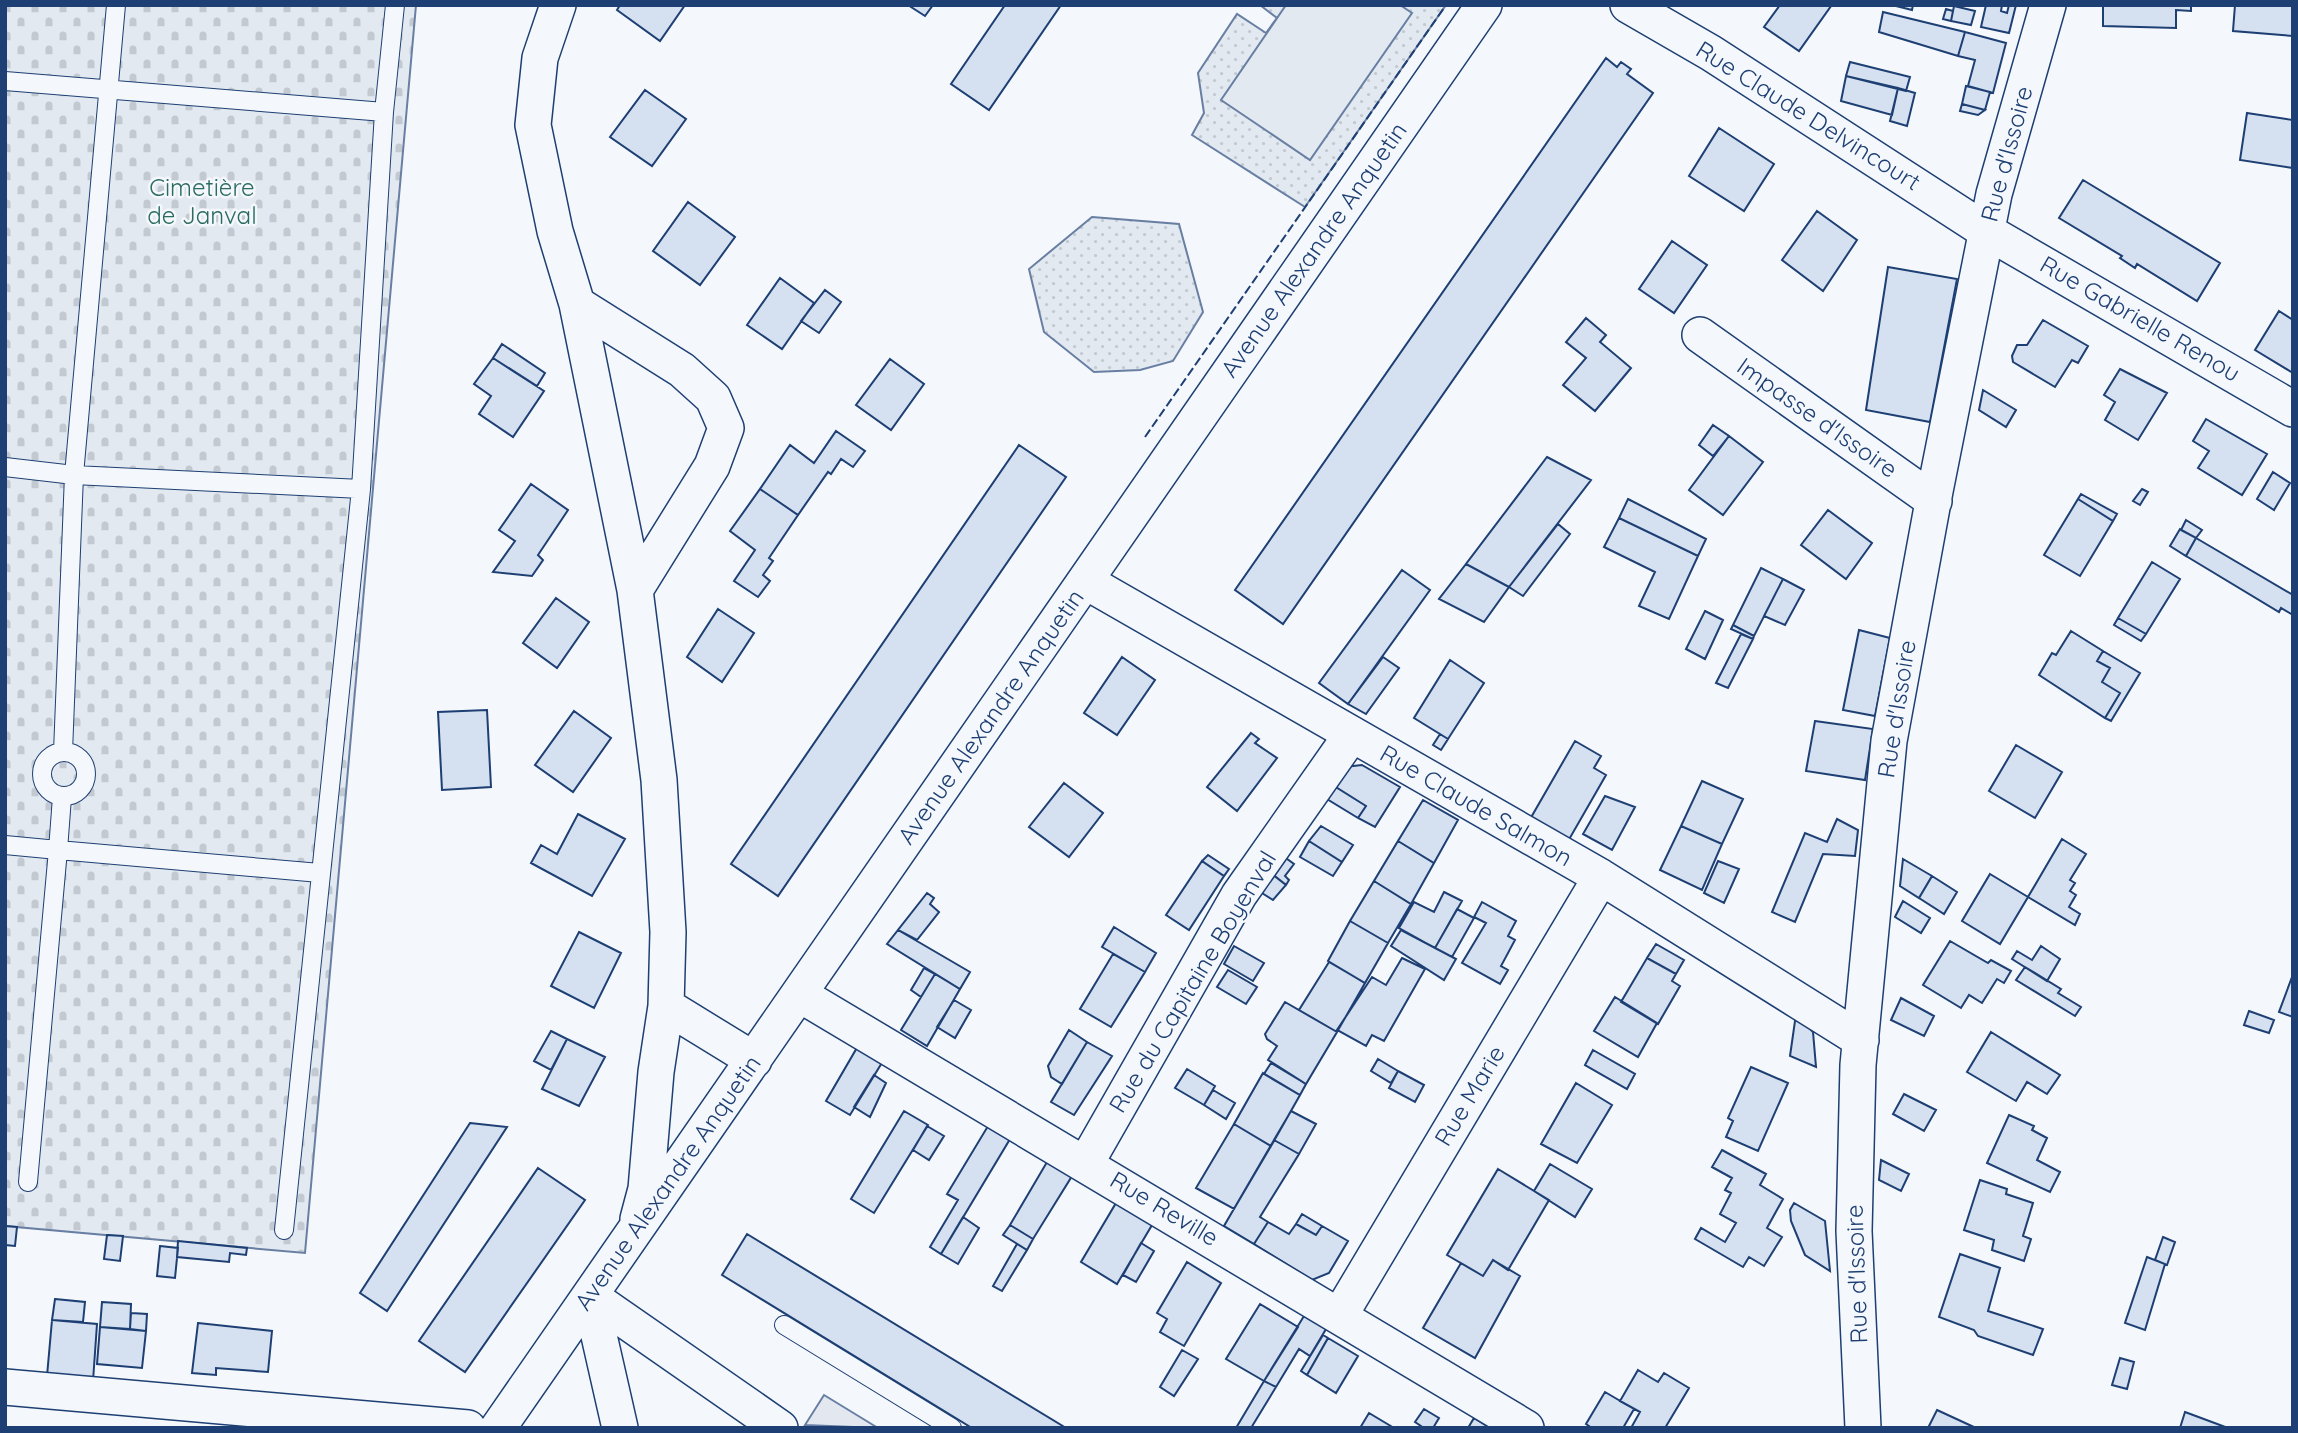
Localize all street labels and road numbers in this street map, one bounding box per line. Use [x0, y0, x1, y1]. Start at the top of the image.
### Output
street label: Rue Claude Delvincourt [1691, 34, 1926, 197]
street label: Rue d'Issoire [1974, 83, 2039, 225]
street label: Avenue Alexandre Anquetin [1214, 116, 1413, 383]
street label: Rue Gabrielle Renou [2035, 249, 2246, 388]
street label: Impasse d'Issoire [1731, 351, 1904, 484]
street label: Avenue Alexandre Anquetin [891, 583, 1090, 850]
street label: Rue d'Issoire [1870, 638, 1922, 780]
street label: Rue Claude Salmon [1375, 738, 1578, 872]
street label: Rue du Capitaine Boyenval [1102, 845, 1282, 1118]
street label: Rue Marie [1427, 1040, 1511, 1151]
street label: Avenue Alexandre Anquetin [568, 1049, 767, 1316]
street label: Rue Reville [1105, 1164, 1224, 1252]
street label: Rue d'Issoire [1839, 1204, 1873, 1344]

